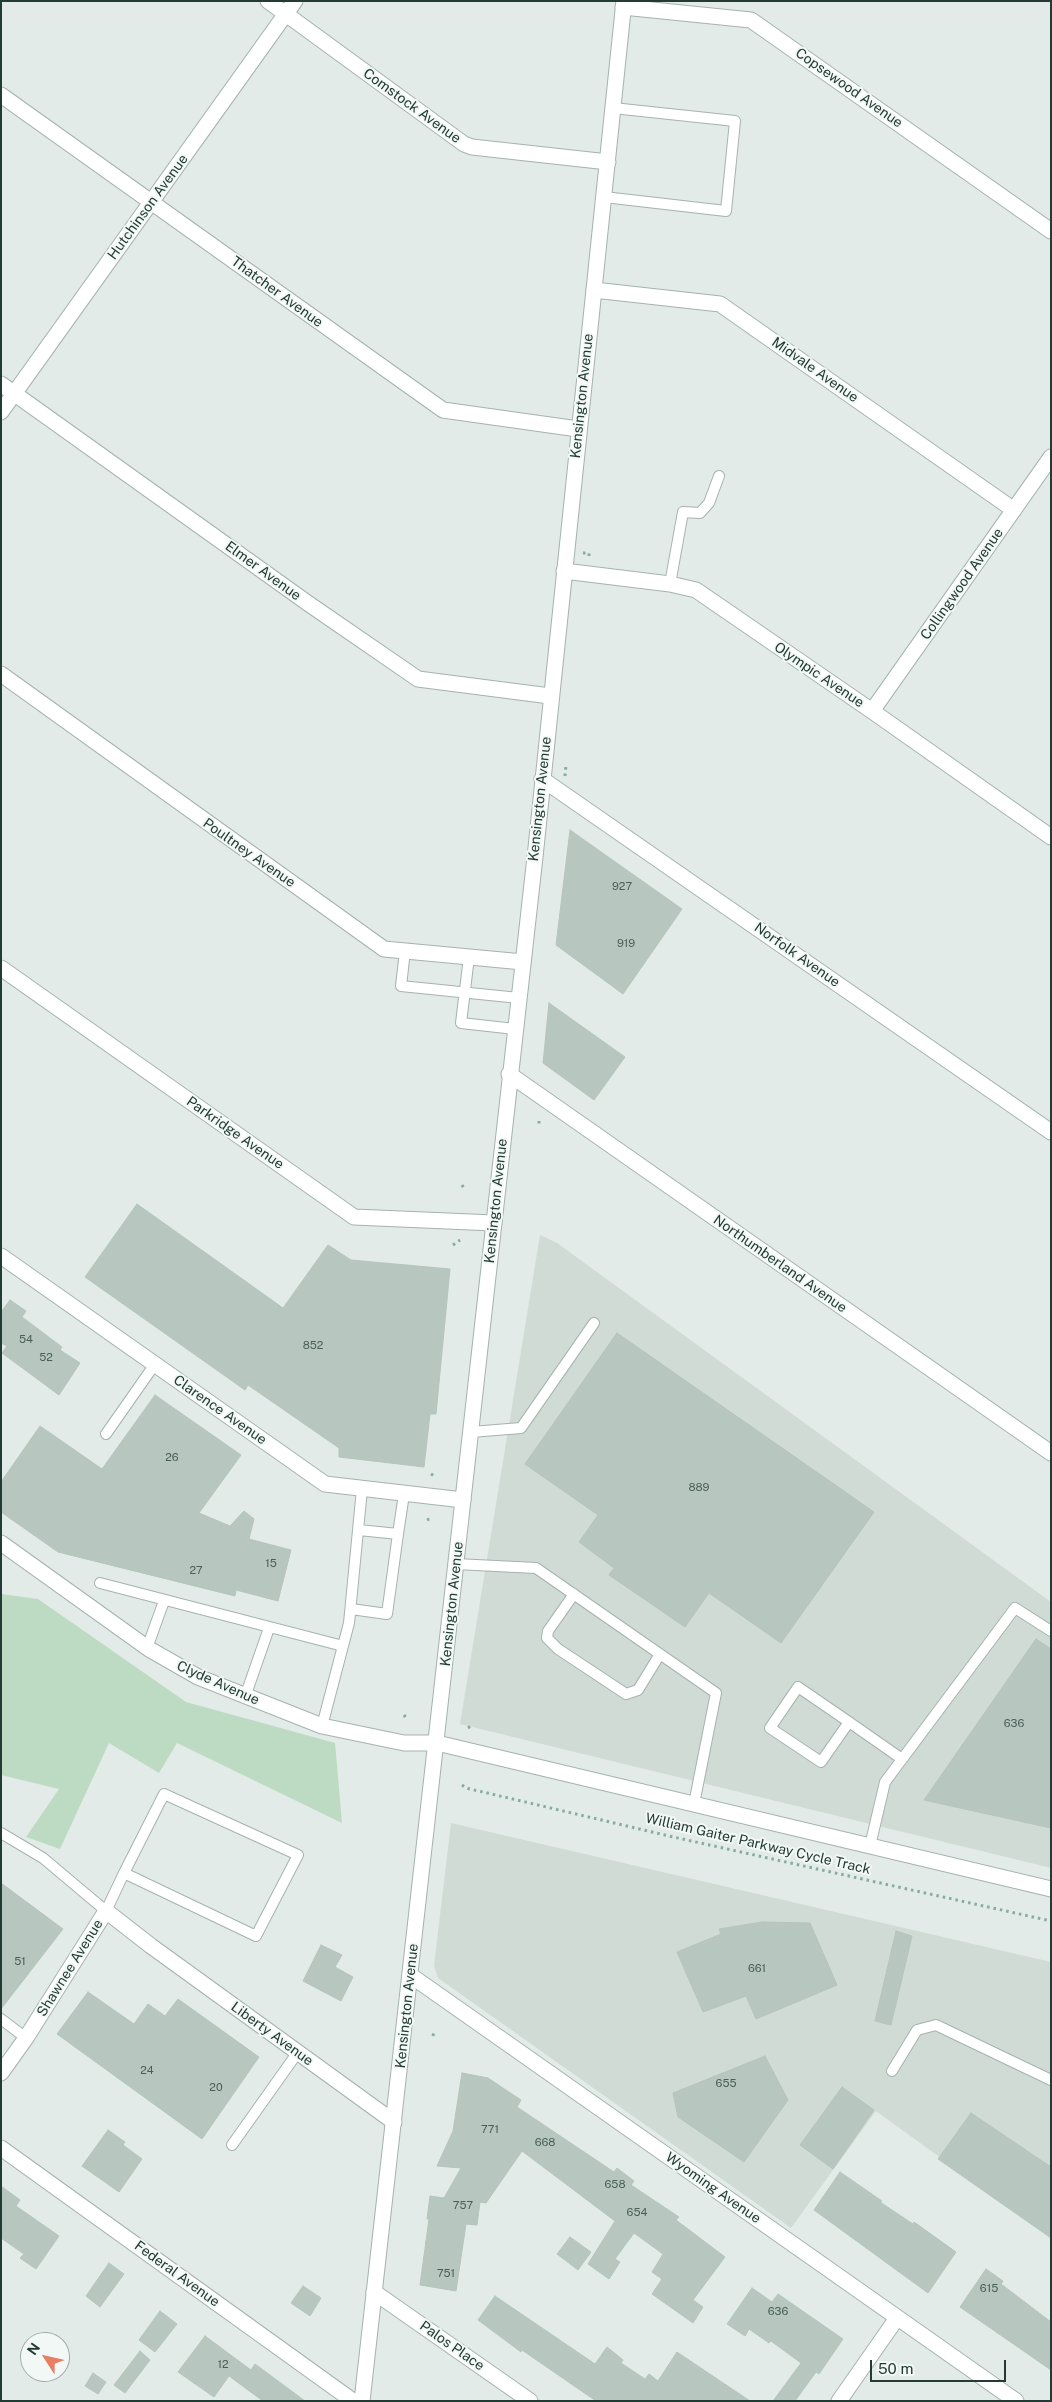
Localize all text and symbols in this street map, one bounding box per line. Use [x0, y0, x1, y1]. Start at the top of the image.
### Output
street label: Copsewood Avenue [792, 45, 906, 131]
street label: Comstock Avenue [360, 65, 464, 147]
street label: Hutchinson Avenue [104, 151, 192, 263]
street label: Thatcher Avenue [228, 253, 326, 331]
street label: Kensington Avenue [567, 333, 597, 459]
street label: Midvale Avenue [768, 334, 862, 406]
street label: Collingwood Avenue [917, 525, 1007, 643]
street label: Elmer Avenue [222, 538, 304, 604]
street label: Olympic Avenue [771, 639, 867, 711]
street label: Kensington Avenue [525, 736, 555, 862]
street label: Poultney Avenue [200, 815, 298, 891]
house number: 927 [612, 880, 632, 894]
street label: Norfolk Avenue [751, 919, 843, 991]
house number: 919 [617, 937, 635, 951]
street label: Parkridge Avenue [183, 1093, 287, 1173]
street label: Kensington Avenue [481, 1138, 511, 1264]
street label: Northumberland Avenue [710, 1211, 850, 1317]
house number: 54 [19, 1333, 33, 1347]
house number: 852 [303, 1339, 323, 1353]
house number: 52 [39, 1351, 53, 1365]
street label: Clarence Avenue [170, 1372, 270, 1448]
house number: 26 [165, 1451, 179, 1465]
house number: 889 [689, 1481, 709, 1495]
street label: Kensington Avenue [437, 1541, 467, 1667]
house number: 15 [265, 1557, 277, 1571]
house number: 27 [189, 1564, 203, 1578]
street label: Clyde Avenue [174, 1657, 262, 1709]
house number: 636 [1004, 1717, 1024, 1731]
street label: William Gaiter Parkway Cycle Track [644, 1810, 872, 1878]
street label: Shawnee Avenue [33, 1916, 107, 2020]
street label: Kensington Avenue [392, 1943, 422, 2069]
house number: 51 [14, 1955, 26, 1969]
house number: 661 [748, 1962, 766, 1976]
street label: Liberty Avenue [228, 1999, 316, 2069]
house number: 24 [140, 2064, 154, 2078]
house number: 655 [716, 2077, 736, 2091]
house number: 20 [209, 2081, 223, 2095]
house number: 771 [481, 2123, 499, 2137]
house number: 668 [535, 2136, 555, 2150]
street label: Wyoming Avenue [662, 2149, 764, 2227]
house number: 658 [604, 2178, 626, 2192]
house number: 757 [453, 2199, 473, 2213]
house number: 654 [627, 2206, 647, 2220]
street label: Federal Avenue [131, 2238, 223, 2310]
house number: 751 [437, 2267, 455, 2281]
house number: 615 [980, 2282, 998, 2296]
house number: 636 [768, 2305, 788, 2319]
street label: Palos Place [416, 2318, 488, 2374]
north arrow [20, 2332, 70, 2382]
text: N [24, 2340, 43, 2358]
scale bar [872, 2350, 1008, 2382]
house number: 12 [217, 2358, 229, 2372]
text: 50 m [878, 2360, 913, 2377]

